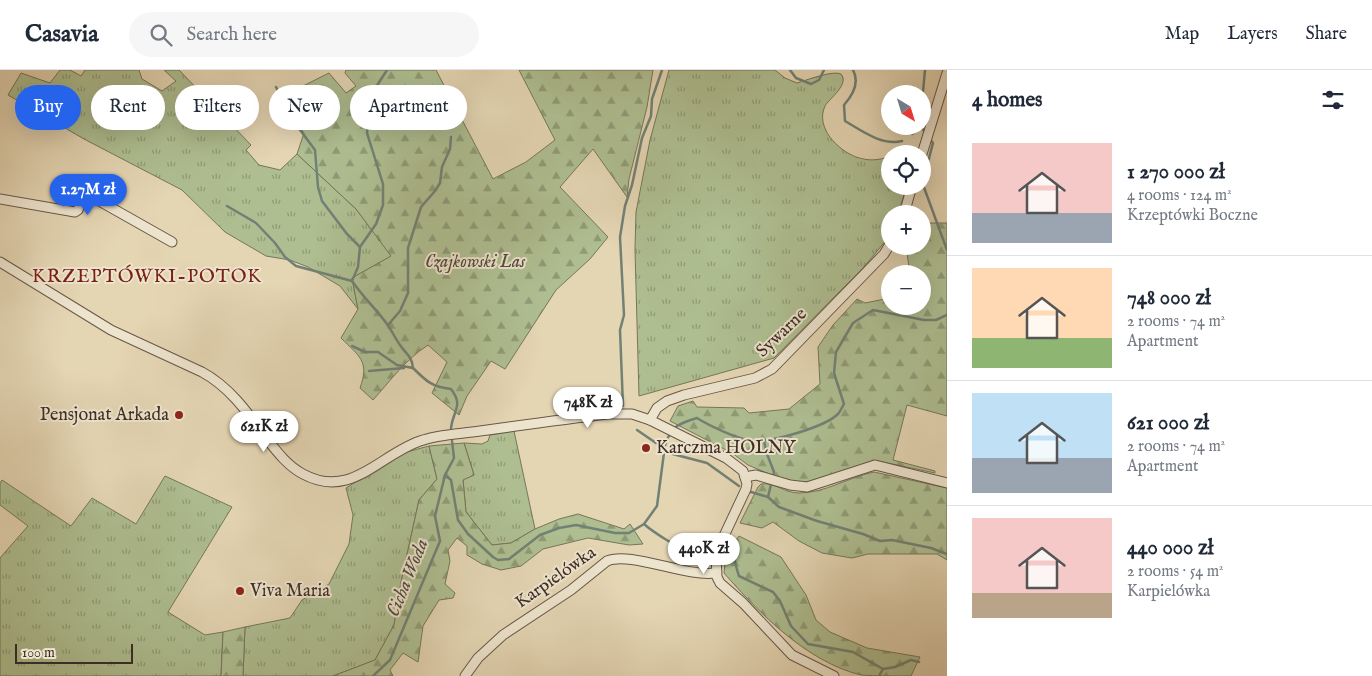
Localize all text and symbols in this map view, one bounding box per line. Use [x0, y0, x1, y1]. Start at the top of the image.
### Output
search box [129, 12, 479, 57]
text: Casavia [25, 19, 99, 50]
icon: search [147, 21, 175, 49]
text: Search here [187, 23, 277, 47]
text: Map [1165, 23, 1199, 46]
text: Layers [1227, 23, 1278, 46]
text: Share [1306, 23, 1347, 46]
chip: Buy [15, 85, 81, 130]
chip: Rent [91, 85, 165, 130]
chip: Filters [175, 85, 259, 130]
chip: New [269, 85, 340, 130]
chip: Apartment [350, 85, 467, 130]
north arrow [881, 85, 931, 135]
map controls [881, 85, 931, 315]
icon: filters [1319, 86, 1347, 114]
text: 4 homes [972, 87, 1042, 114]
button: locate [881, 145, 931, 195]
text: 1 270 000 zł [1127, 159, 1225, 186]
icon: home [1012, 163, 1072, 223]
pin: 1.27M zł [36, 174, 140, 216]
text: 1.27M zł [61, 180, 115, 200]
text: 4 rooms · 124 m² [1127, 186, 1232, 206]
button: + [881, 205, 931, 255]
text: Krzeptówki Boczne [1127, 206, 1258, 226]
park label: Czajkowski Las [425, 251, 526, 274]
district label: KRZEPTÓWKI-POTOK [32, 264, 262, 289]
button: − [881, 265, 931, 315]
text: 748 000 zł [1127, 285, 1211, 312]
icon: home [1012, 288, 1072, 348]
street label: Sywarne [752, 303, 812, 363]
text: 2 rooms · 74 m² [1127, 312, 1225, 332]
text: Apartment [1127, 332, 1198, 352]
pin: 748K zł [542, 386, 634, 429]
text: 748K zł [564, 393, 612, 413]
place label: Pensjonat Arkada [40, 404, 169, 427]
marker: Pensjonat Arkada [173, 409, 185, 421]
pin: 621K zł [218, 410, 310, 453]
text: 621 000 zł [1127, 410, 1209, 437]
icon: home [1012, 413, 1072, 473]
text: 621K zł [240, 417, 288, 437]
place label: Karczma HOLNY [656, 437, 796, 460]
text: 2 rooms · 74 m² [1127, 437, 1225, 457]
marker: Karczma HOLNY [640, 442, 652, 454]
text: Apartment [1127, 457, 1198, 477]
pin: 440K zł [658, 532, 750, 575]
text: 440 000 zł [1127, 535, 1214, 562]
water label: Cicha Woda [382, 536, 434, 620]
icon: home [1012, 538, 1072, 598]
text: 440K zł [679, 539, 729, 559]
street label: Karpielówka [511, 542, 601, 614]
text: 2 rooms · 54 m² [1127, 562, 1224, 582]
place label: Viva Maria [249, 580, 330, 603]
text: Karpielówka [1127, 582, 1210, 602]
marker: Viva Maria [234, 585, 246, 597]
scale bar [15, 641, 132, 664]
text: 100 m [22, 644, 55, 662]

